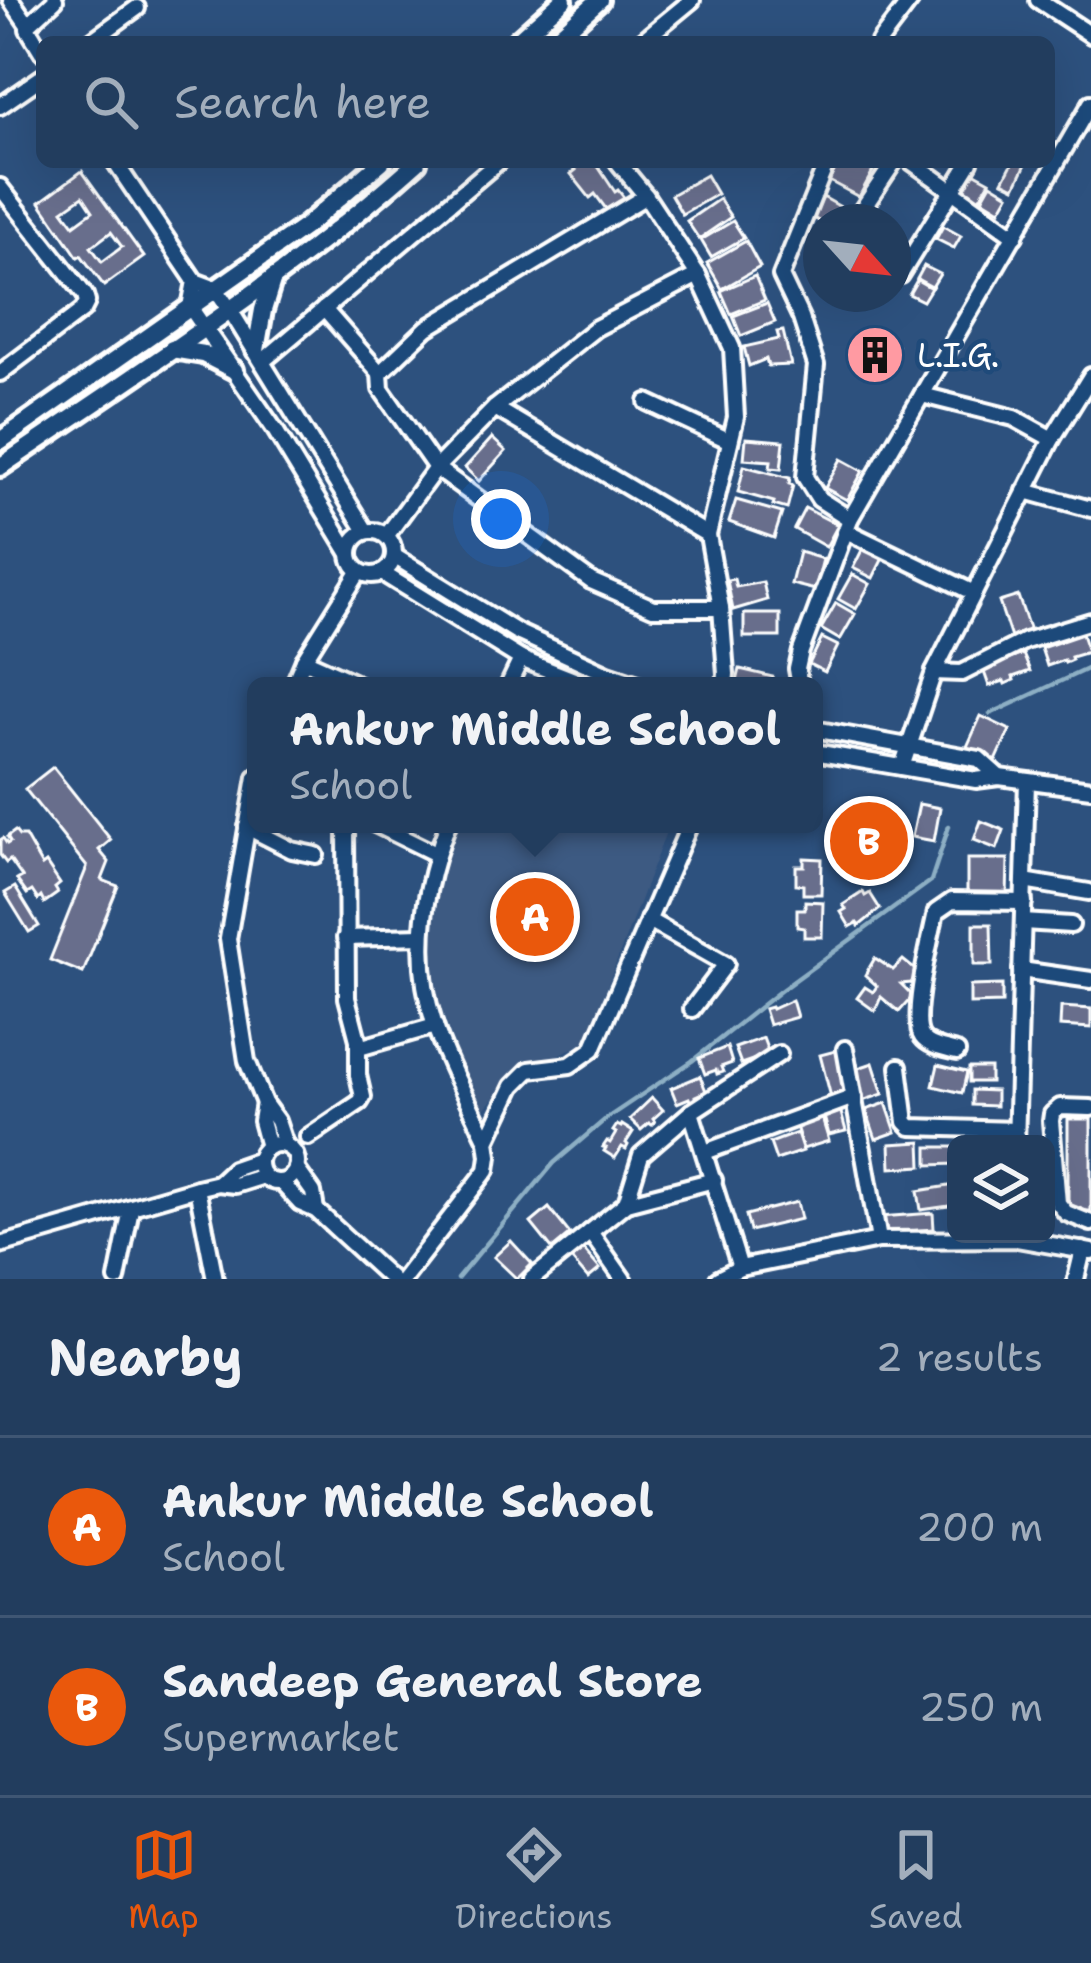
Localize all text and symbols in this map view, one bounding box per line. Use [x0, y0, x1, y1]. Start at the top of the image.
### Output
search box [36, 36, 1055, 168]
icon: search [78, 69, 144, 135]
text: Search here [174, 72, 431, 132]
north arrow [803, 204, 911, 312]
building icon: L.I.G. [844, 324, 906, 386]
place label: L.I.G. [917, 333, 999, 378]
your location [471, 489, 531, 549]
popup [247, 677, 823, 833]
text: Ankur Middle School [289, 699, 781, 759]
text: School [289, 759, 412, 811]
pin: B [830, 796, 908, 886]
pin: A [496, 872, 574, 962]
map controls [947, 1135, 1055, 1243]
button: layers [947, 1135, 1055, 1243]
text: Nearby [48, 1323, 243, 1391]
text: 2 results [876, 1331, 1043, 1383]
text: Ankur Middle School [162, 1471, 654, 1531]
text: A [72, 1501, 102, 1553]
text: 200 m [916, 1501, 1043, 1553]
text: School [162, 1531, 285, 1583]
text: Sandeep General Store [162, 1651, 703, 1711]
text: B [75, 1681, 99, 1733]
text: 250 m [919, 1681, 1043, 1733]
text: Supermarket [162, 1711, 400, 1763]
tab: Map [128, 1822, 199, 1939]
tab: Directions [455, 1822, 613, 1939]
tab: Saved [869, 1822, 963, 1939]

